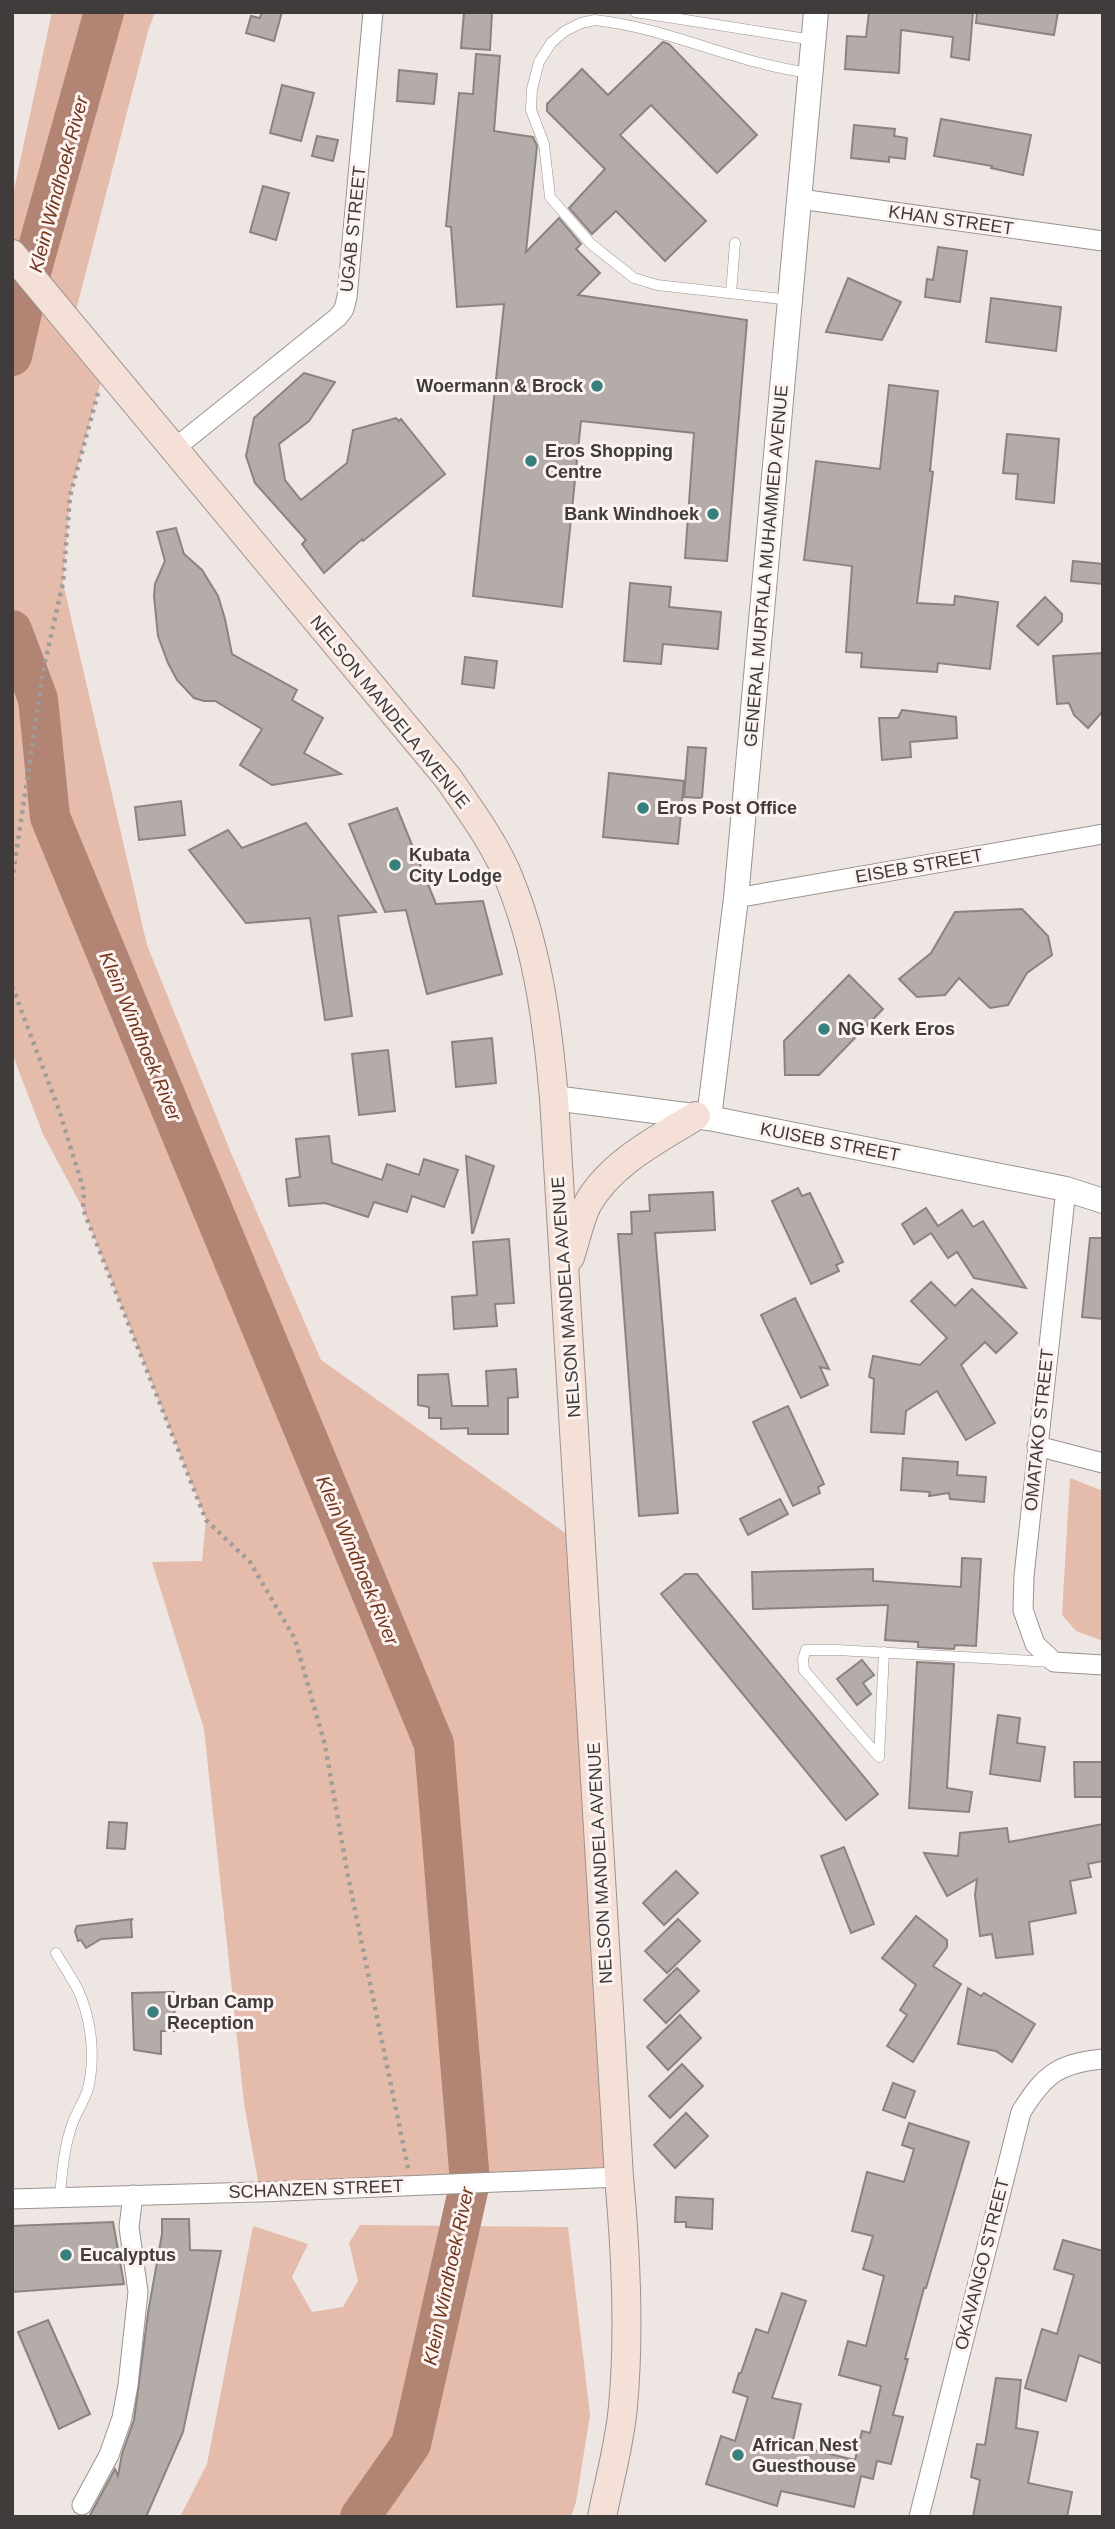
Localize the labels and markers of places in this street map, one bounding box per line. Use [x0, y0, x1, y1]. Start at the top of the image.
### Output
place label: Woermann & Brock [416, 376, 584, 396]
marker: Woermann & Brock [589, 378, 605, 394]
place label: Eros Shopping Centre [545, 441, 673, 482]
marker: Eros Shopping Centre [523, 453, 539, 469]
place label: Bank Windhoek [564, 504, 700, 524]
marker: Bank Windhoek [705, 506, 721, 522]
place label: Eros Post Office [657, 798, 797, 818]
marker: Eros Post Office [635, 800, 651, 816]
place label: Kubata City Lodge [409, 845, 502, 886]
marker: Kubata City Lodge [387, 857, 403, 873]
place label: NG Kerk Eros [838, 1019, 955, 1039]
marker: NG Kerk Eros [816, 1021, 832, 1037]
place label: Urban Camp Reception [167, 1992, 274, 2033]
marker: Urban Camp Reception [145, 2004, 161, 2020]
place label: Eucalyptus [80, 2245, 176, 2265]
marker: Eucalyptus [58, 2247, 74, 2263]
place label: African Nest Guesthouse [752, 2435, 858, 2476]
marker: African Nest Guesthouse [730, 2447, 746, 2463]

